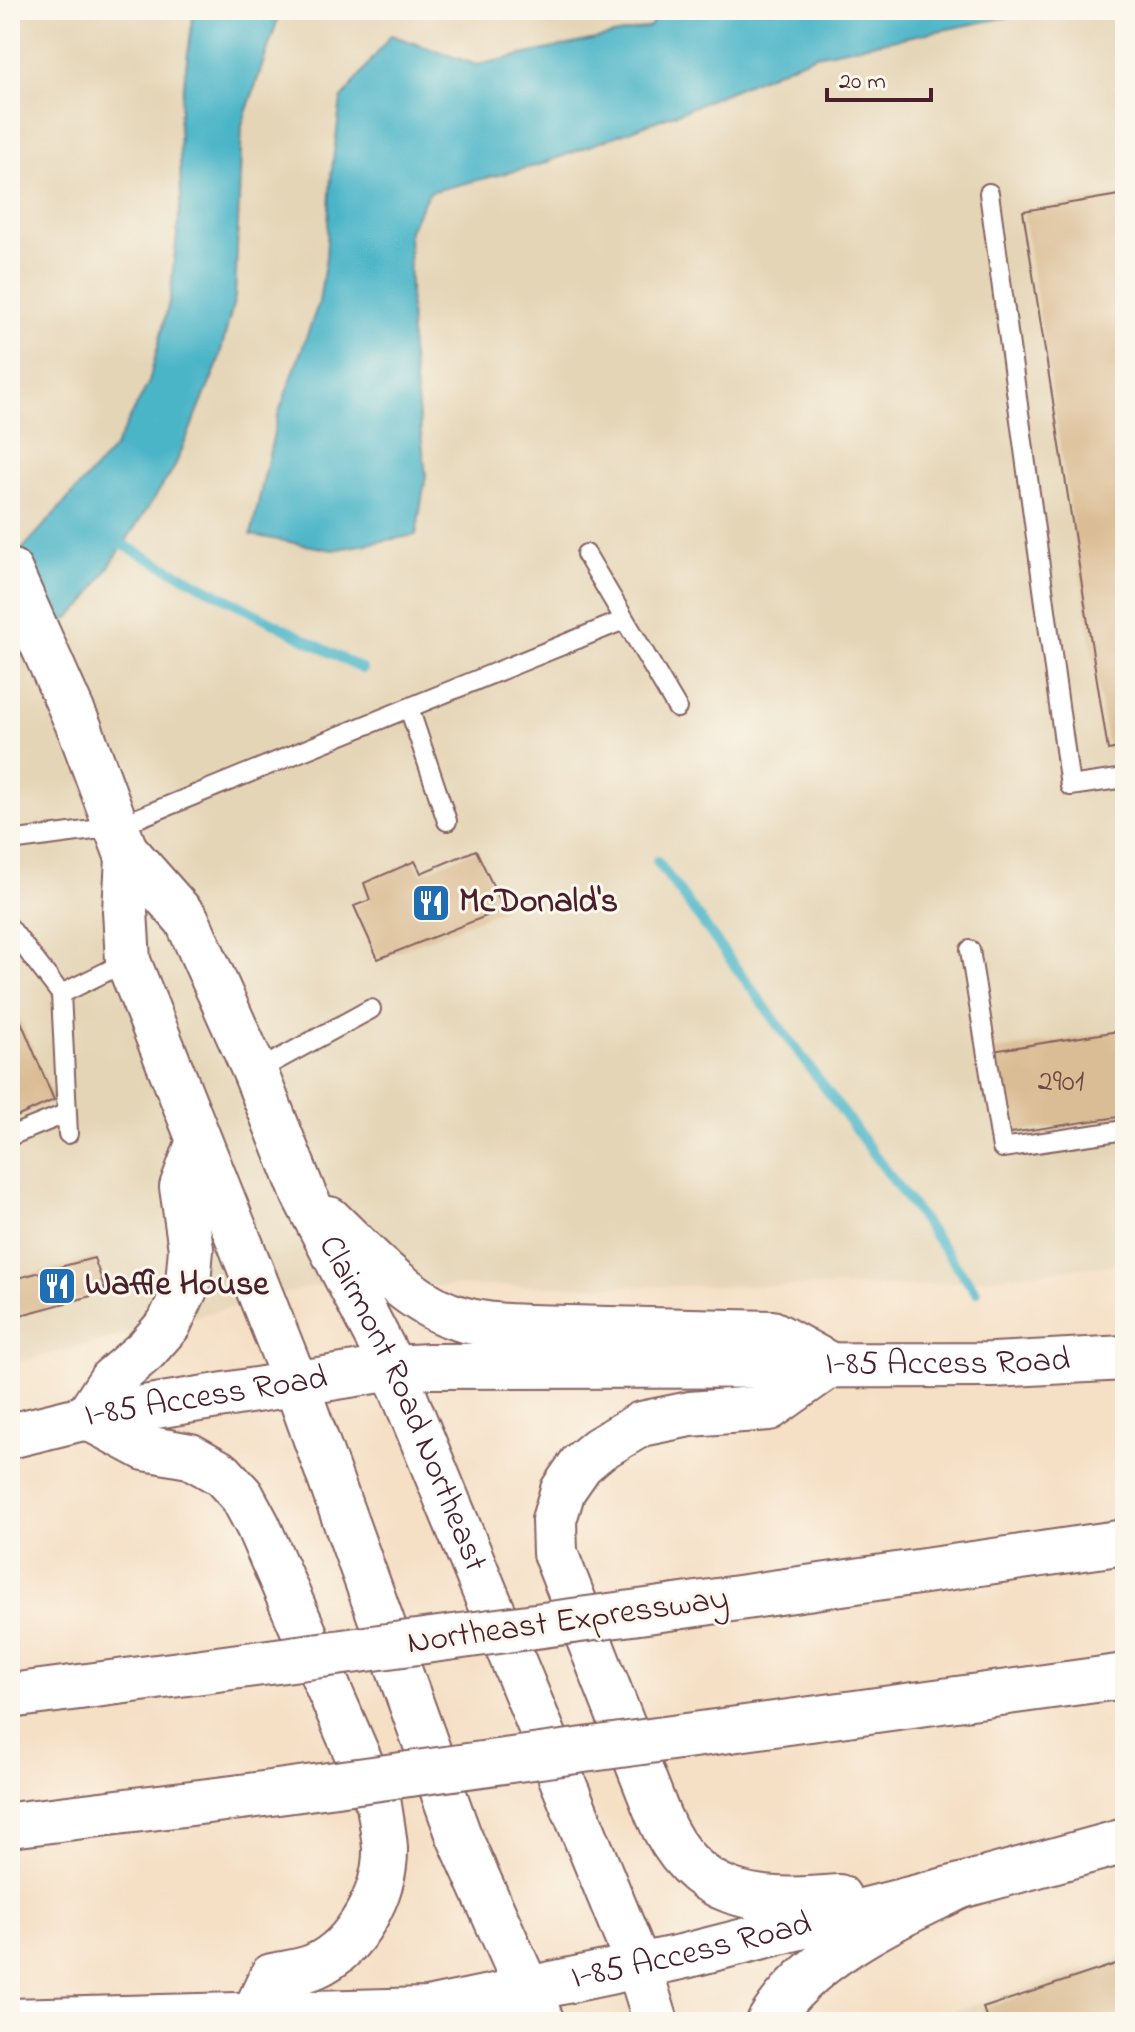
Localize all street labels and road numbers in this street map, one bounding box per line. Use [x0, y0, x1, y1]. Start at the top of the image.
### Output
street label: Clairmont Road Northeast [304, 1227, 499, 1579]
street label: I-85 Access Road [825, 1336, 1071, 1390]
street label: I-85 Access Road [81, 1354, 331, 1442]
street label: Northeast Expressway [404, 1575, 732, 1669]
street label: I-85 Access Road [567, 1900, 817, 2004]

